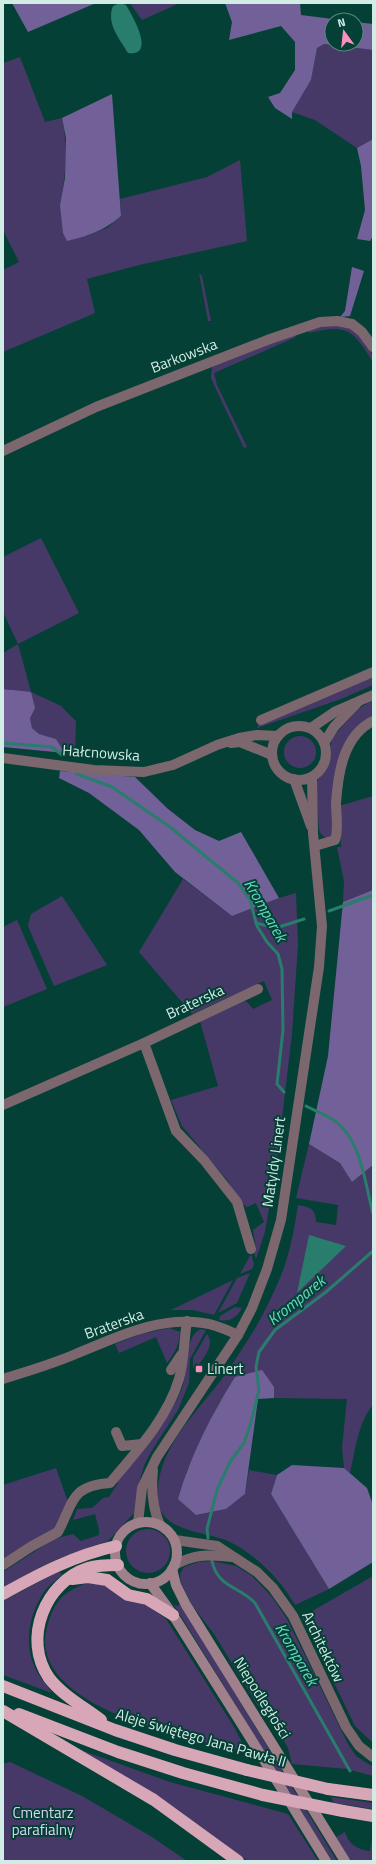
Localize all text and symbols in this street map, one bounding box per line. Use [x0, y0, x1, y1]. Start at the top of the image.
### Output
north arrow [324, 12, 364, 52]
text: N [336, 14, 347, 31]
street label: Barkowska [147, 332, 221, 379]
street label: Hałcnowska [61, 738, 141, 767]
water label: Kromparek [238, 874, 295, 947]
street label: Braterska [162, 978, 228, 1025]
street label: Matyldy Linert [256, 1114, 291, 1209]
water label: Kromparek [262, 1268, 332, 1331]
street label: Braterska [81, 1302, 147, 1345]
place label: Linert [207, 1357, 244, 1380]
marker: Linert [194, 1364, 204, 1374]
street label: Architektów [296, 1607, 351, 1686]
water label: Kromparek [269, 1618, 326, 1691]
street label: Niepodległości [228, 1652, 297, 1743]
street label: Aleje świętego Jana Pawła II [113, 1702, 289, 1773]
park label: Cmentarz parafialny [12, 1801, 74, 1841]

